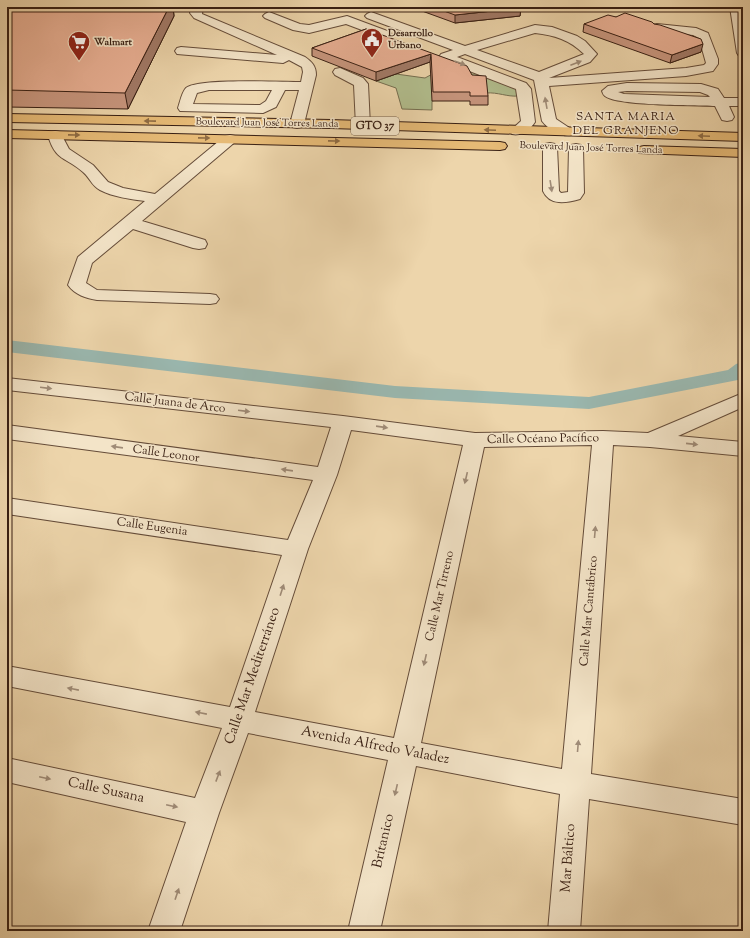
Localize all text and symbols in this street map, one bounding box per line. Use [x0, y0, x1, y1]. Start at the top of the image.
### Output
public building icon: Desarrollo Urbano [359, 26, 385, 59]
place label: Desarrollo Urbano [387, 26, 433, 53]
supermarket icon: Walmart [66, 29, 92, 62]
place label: Walmart [93, 35, 132, 50]
one-way arrow [570, 59, 582, 65]
one-way arrow [455, 60, 467, 66]
one-way arrow [543, 97, 549, 109]
district label: SANTA MARIA DEL GRANJENO [573, 108, 679, 140]
street label: Boulevard Juan José Torres Landa [195, 114, 339, 132]
road number: GTO 37 [351, 117, 399, 135]
one-way arrow [143, 118, 156, 124]
one-way arrow [483, 127, 496, 133]
one-way arrow [68, 132, 80, 139]
one-way arrow [697, 133, 710, 139]
one-way arrow [198, 135, 211, 141]
one-way arrow [328, 138, 340, 145]
street label: Boulevard Juan José Torres Landa [519, 138, 663, 158]
one-way arrow [548, 180, 554, 192]
one-way arrow [40, 385, 52, 391]
street label: Calle Juana de Arco [123, 388, 227, 418]
one-way arrow [238, 408, 250, 414]
one-way arrow [375, 424, 388, 430]
street label: Calle Océano Pacífico [487, 429, 600, 449]
street label: Calle Leonor [131, 440, 201, 468]
one-way arrow [686, 441, 698, 448]
one-way arrow [110, 444, 123, 450]
one-way arrow [281, 467, 293, 473]
one-way arrow [463, 472, 469, 484]
street label: Calle Eugenia [115, 513, 189, 541]
one-way arrow [592, 526, 599, 538]
street label: Calle Mar Tirreno [421, 548, 459, 643]
street label: Calle Mar Cantábrico [575, 554, 603, 667]
one-way arrow [279, 584, 285, 596]
street label: Calle Mar Mediterráneo [220, 605, 286, 747]
one-way arrow [422, 653, 428, 666]
one-way arrow [67, 686, 79, 692]
one-way arrow [194, 710, 207, 716]
street label: Avenida Alfredo Valadez [299, 722, 451, 770]
one-way arrow [575, 740, 581, 752]
one-way arrow [215, 770, 221, 782]
street label: Calle Susana [66, 773, 147, 809]
one-way arrow [39, 776, 51, 782]
one-way arrow [392, 783, 398, 796]
one-way arrow [166, 803, 178, 809]
street label: Brítanico [368, 811, 400, 870]
street label: Mar Báltico [557, 823, 581, 893]
one-way arrow [174, 888, 180, 900]

